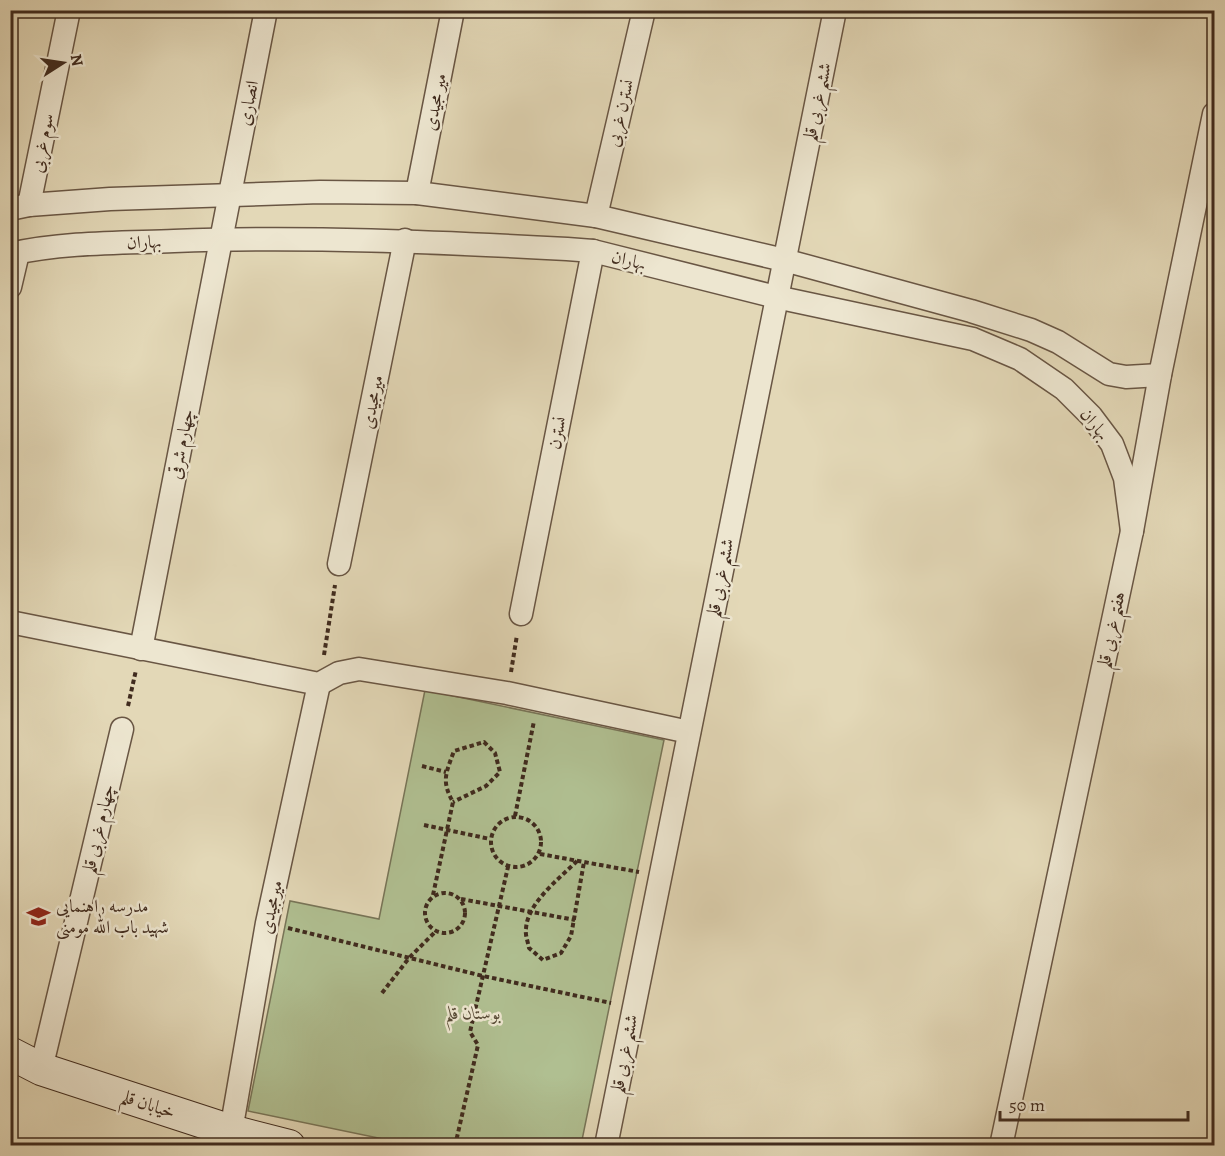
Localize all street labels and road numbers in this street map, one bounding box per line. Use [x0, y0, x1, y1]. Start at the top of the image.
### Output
street label: ششم غربی قلم [797, 60, 843, 145]
street label: میر مجیدی [418, 71, 452, 133]
street label: نسترن غربی [601, 77, 640, 149]
street label: انصاری [232, 78, 264, 128]
street label: سوم غربی [24, 111, 63, 176]
street label: بهاران [126, 229, 162, 255]
street label: بهاران [609, 244, 649, 276]
street label: میرمجیدی [355, 373, 389, 431]
street label: بهاران [1075, 403, 1115, 445]
street label: چهارم شرقی [162, 407, 203, 482]
street label: نسترن [542, 414, 572, 451]
street label: ششم غربی قلم [701, 536, 745, 621]
street label: هفتم غربی قلم [1091, 589, 1137, 672]
street label: چهارم غربی قلم [76, 782, 126, 878]
street label: میرمجیدی [254, 878, 288, 936]
street label: ششم غربی قلم [605, 1012, 649, 1097]
street label: خیابان قلم [116, 1084, 178, 1130]

